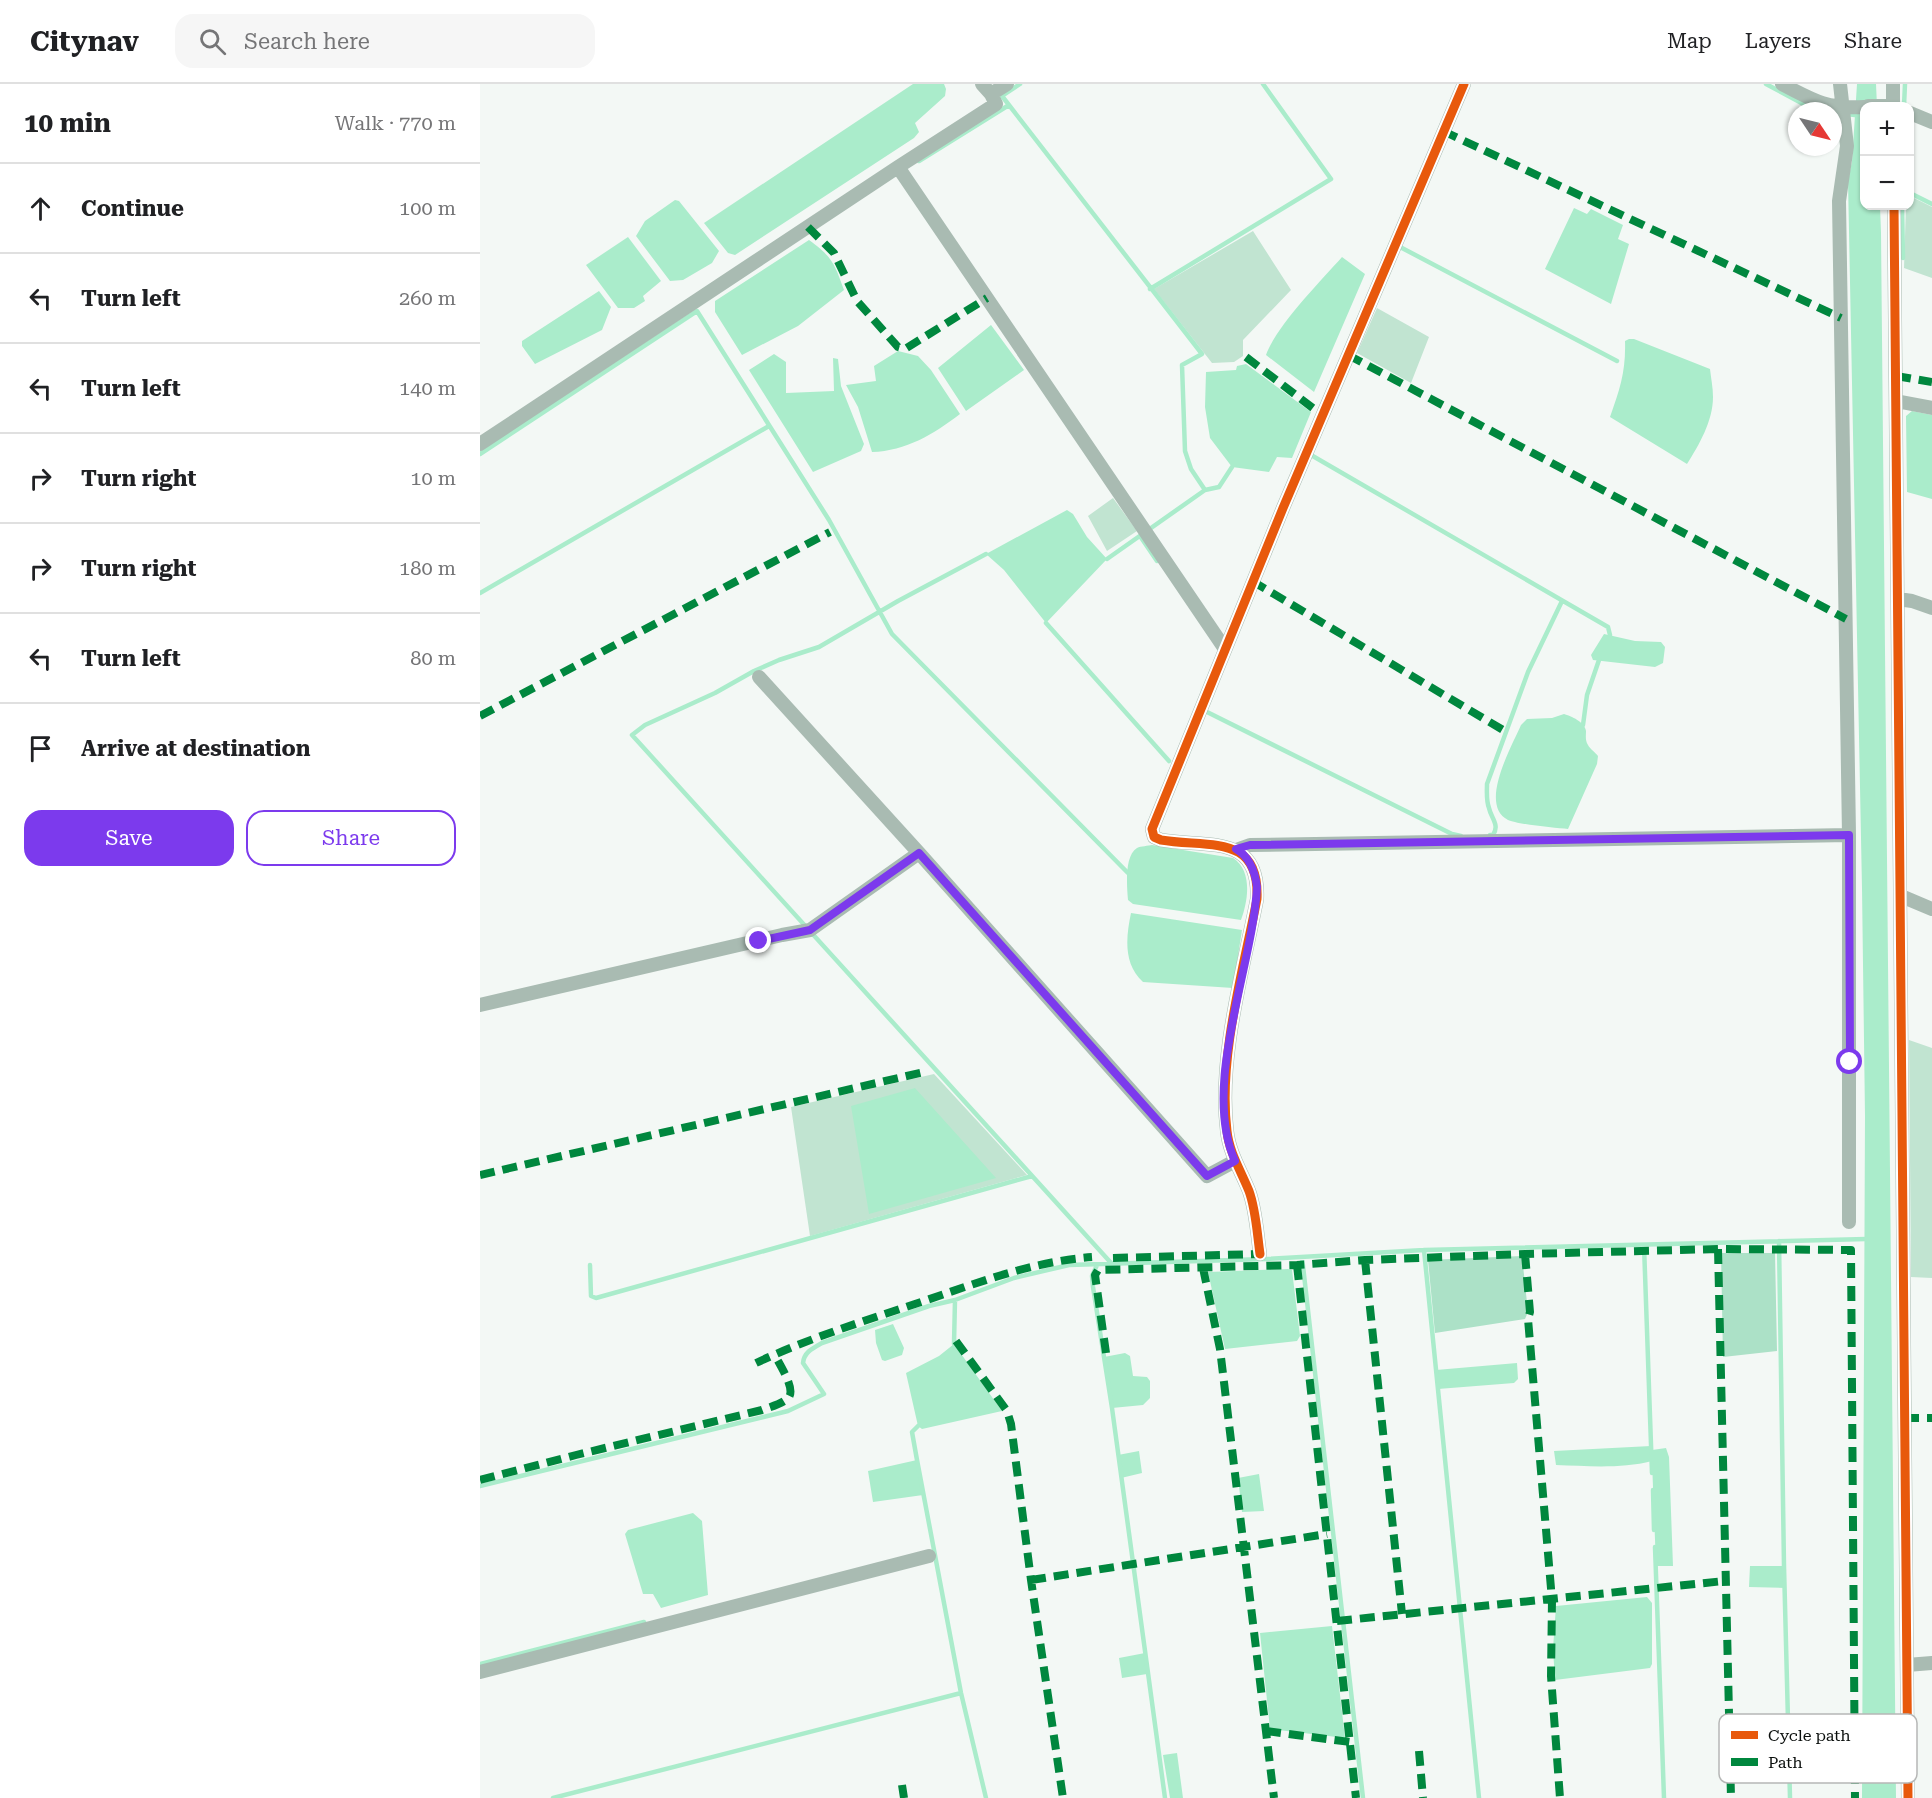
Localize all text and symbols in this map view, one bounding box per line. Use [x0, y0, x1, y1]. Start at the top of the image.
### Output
search box [175, 14, 595, 68]
text: Citynav [30, 25, 139, 58]
icon: search [196, 25, 229, 58]
text: Search here [244, 29, 370, 54]
text: Map [1667, 29, 1712, 53]
text: Layers [1745, 29, 1811, 53]
text: Share [1844, 29, 1902, 53]
north arrow [1788, 102, 1842, 156]
map controls [1860, 102, 1914, 210]
button: + [1860, 102, 1914, 156]
text: 10 min [24, 108, 111, 138]
text: Walk · 770 m [335, 111, 456, 135]
button: − [1860, 156, 1914, 210]
icon: ahead [24, 192, 57, 225]
text: Continue [81, 196, 184, 221]
text: 100 m [399, 196, 456, 220]
icon: left [24, 282, 57, 315]
text: Turn left [81, 286, 181, 311]
text: 260 m [399, 286, 456, 310]
icon: left [24, 372, 57, 405]
text: Turn left [81, 376, 181, 401]
text: 140 m [399, 376, 456, 400]
icon: right [24, 462, 57, 495]
text: Turn right [81, 466, 196, 491]
text: 10 m [410, 466, 456, 490]
icon: right [24, 552, 57, 585]
text: Turn right [81, 556, 196, 581]
text: 180 m [399, 556, 456, 580]
icon: left [24, 642, 57, 675]
text: Turn left [81, 646, 181, 671]
text: 80 m [410, 646, 456, 670]
icon: arrive [24, 732, 57, 765]
text: Arrive at destination [81, 736, 310, 761]
button: Save [24, 810, 234, 866]
button: Share [246, 810, 456, 866]
route end [745, 927, 771, 953]
route start [1836, 1048, 1862, 1074]
legend [1719, 1714, 1917, 1783]
text: Cycle path [1768, 1726, 1851, 1745]
text: Path [1768, 1753, 1803, 1772]

